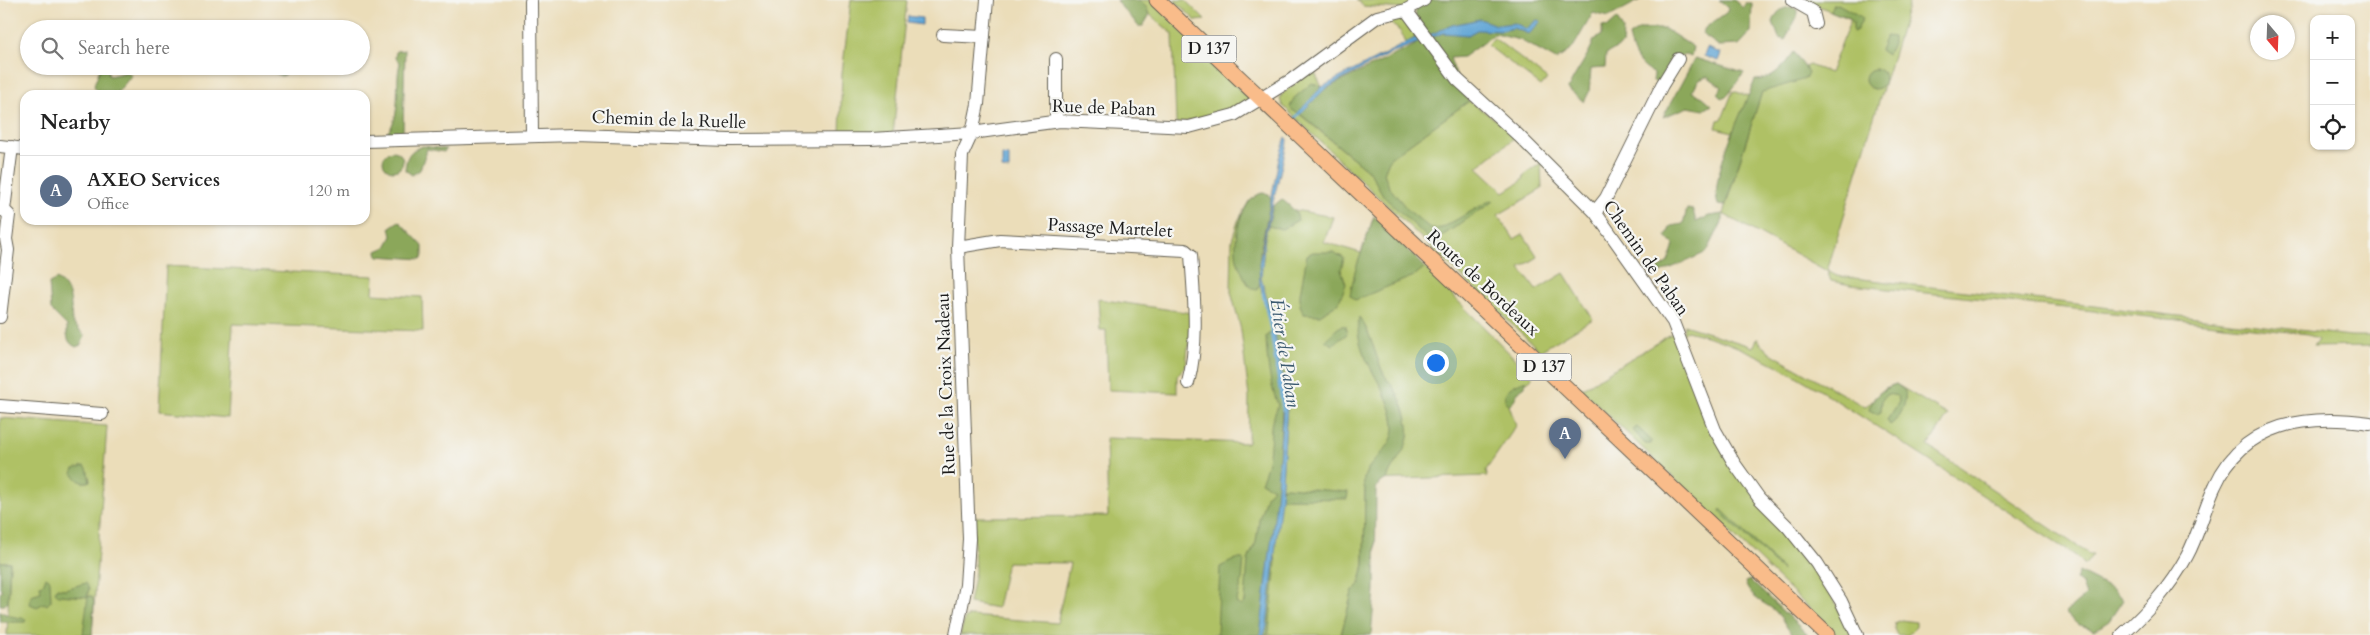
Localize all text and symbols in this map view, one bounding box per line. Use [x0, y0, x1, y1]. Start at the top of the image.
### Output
north arrow [2250, 15, 2295, 60]
map controls [2310, 15, 2355, 150]
button: + [2310, 15, 2355, 60]
search box [20, 20, 370, 75]
icon: search [38, 34, 66, 62]
text: Search here [78, 35, 170, 61]
road number: D 137 [1182, 36, 1236, 62]
button: − [2310, 60, 2355, 105]
street label: Rue de Paban [1052, 94, 1157, 122]
street label: Chemin de la Ruelle [591, 105, 747, 135]
button: locate [2310, 105, 2355, 150]
text: Nearby [40, 108, 111, 137]
text: AXEO Services [87, 167, 220, 193]
text: A [50, 180, 62, 202]
text: 120 m [308, 180, 350, 202]
text: Office [87, 193, 129, 215]
street label: Chemin de Paban [1597, 195, 1696, 321]
street label: Passage Martelet [1047, 212, 1173, 244]
street label: Route de Bordeaux [1421, 224, 1545, 342]
street label: Rue de la Croix Nadeau [930, 292, 962, 476]
water label: Étier de Paban [1264, 297, 1307, 410]
your location [1423, 350, 1449, 376]
road number: D 137 [1516, 354, 1572, 381]
pin: A [1549, 418, 1581, 459]

